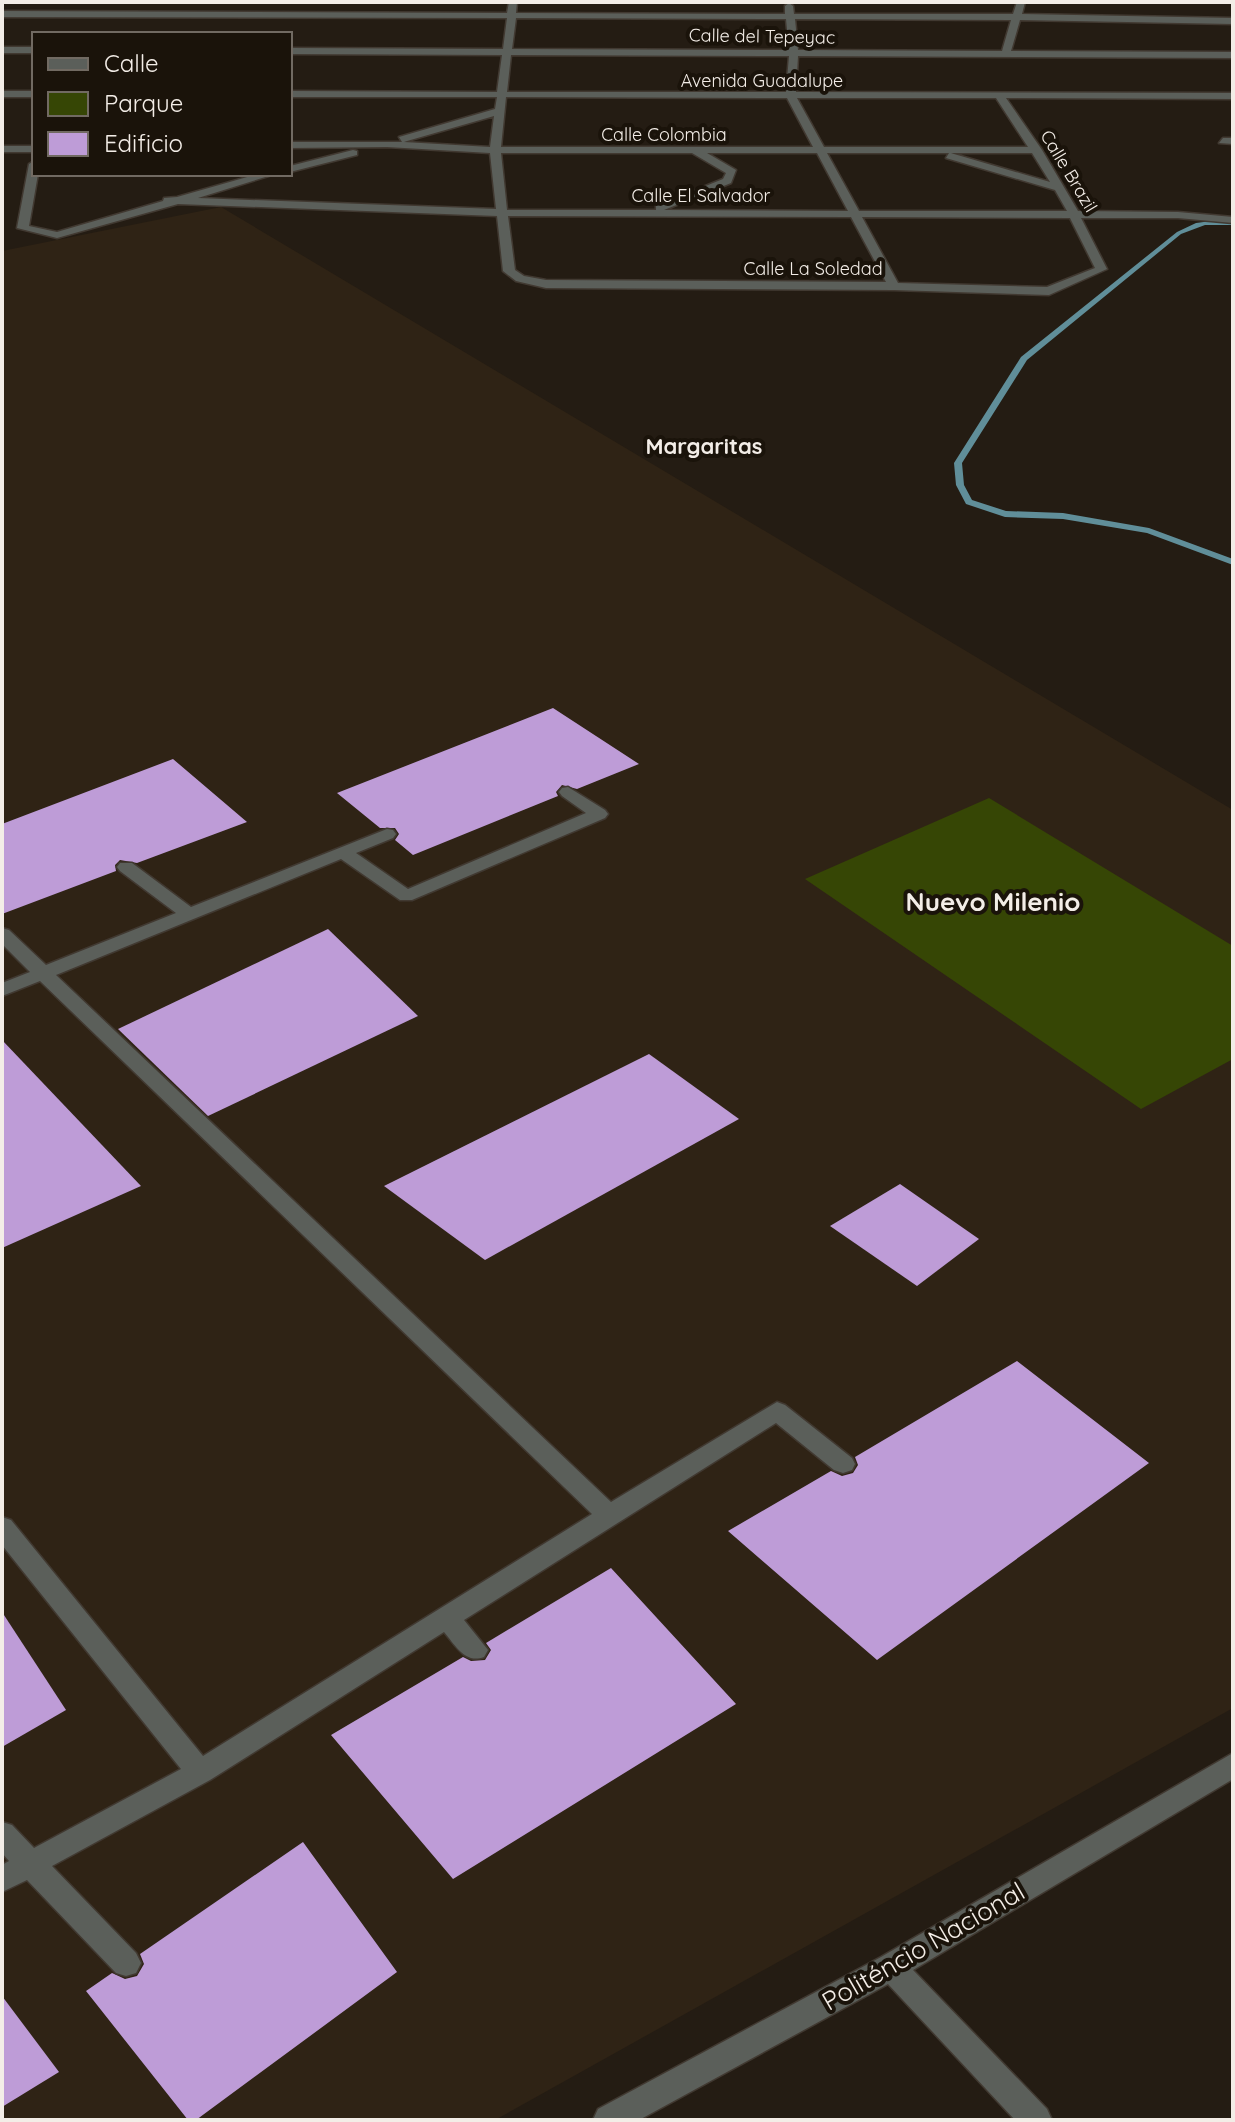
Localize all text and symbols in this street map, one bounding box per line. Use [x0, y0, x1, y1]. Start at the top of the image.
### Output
street label: Calle del Tepeyac [689, 23, 835, 49]
legend [32, 32, 292, 176]
text: Calle [104, 48, 159, 78]
street label: Avenida Guadalupe [681, 69, 843, 92]
text: Parque [104, 88, 183, 118]
street label: Calle Colombia [601, 123, 727, 146]
street label: Calle Brazil [1035, 126, 1103, 216]
text: Edificio [104, 128, 183, 158]
street label: Calle El Salvador [632, 184, 771, 207]
street label: Calle La Soledad [743, 257, 883, 280]
district label: Margaritas [646, 432, 762, 460]
district label: Nuevo Milenio [906, 885, 1080, 918]
street label: Politéncio Nacional [816, 1874, 1030, 2018]

